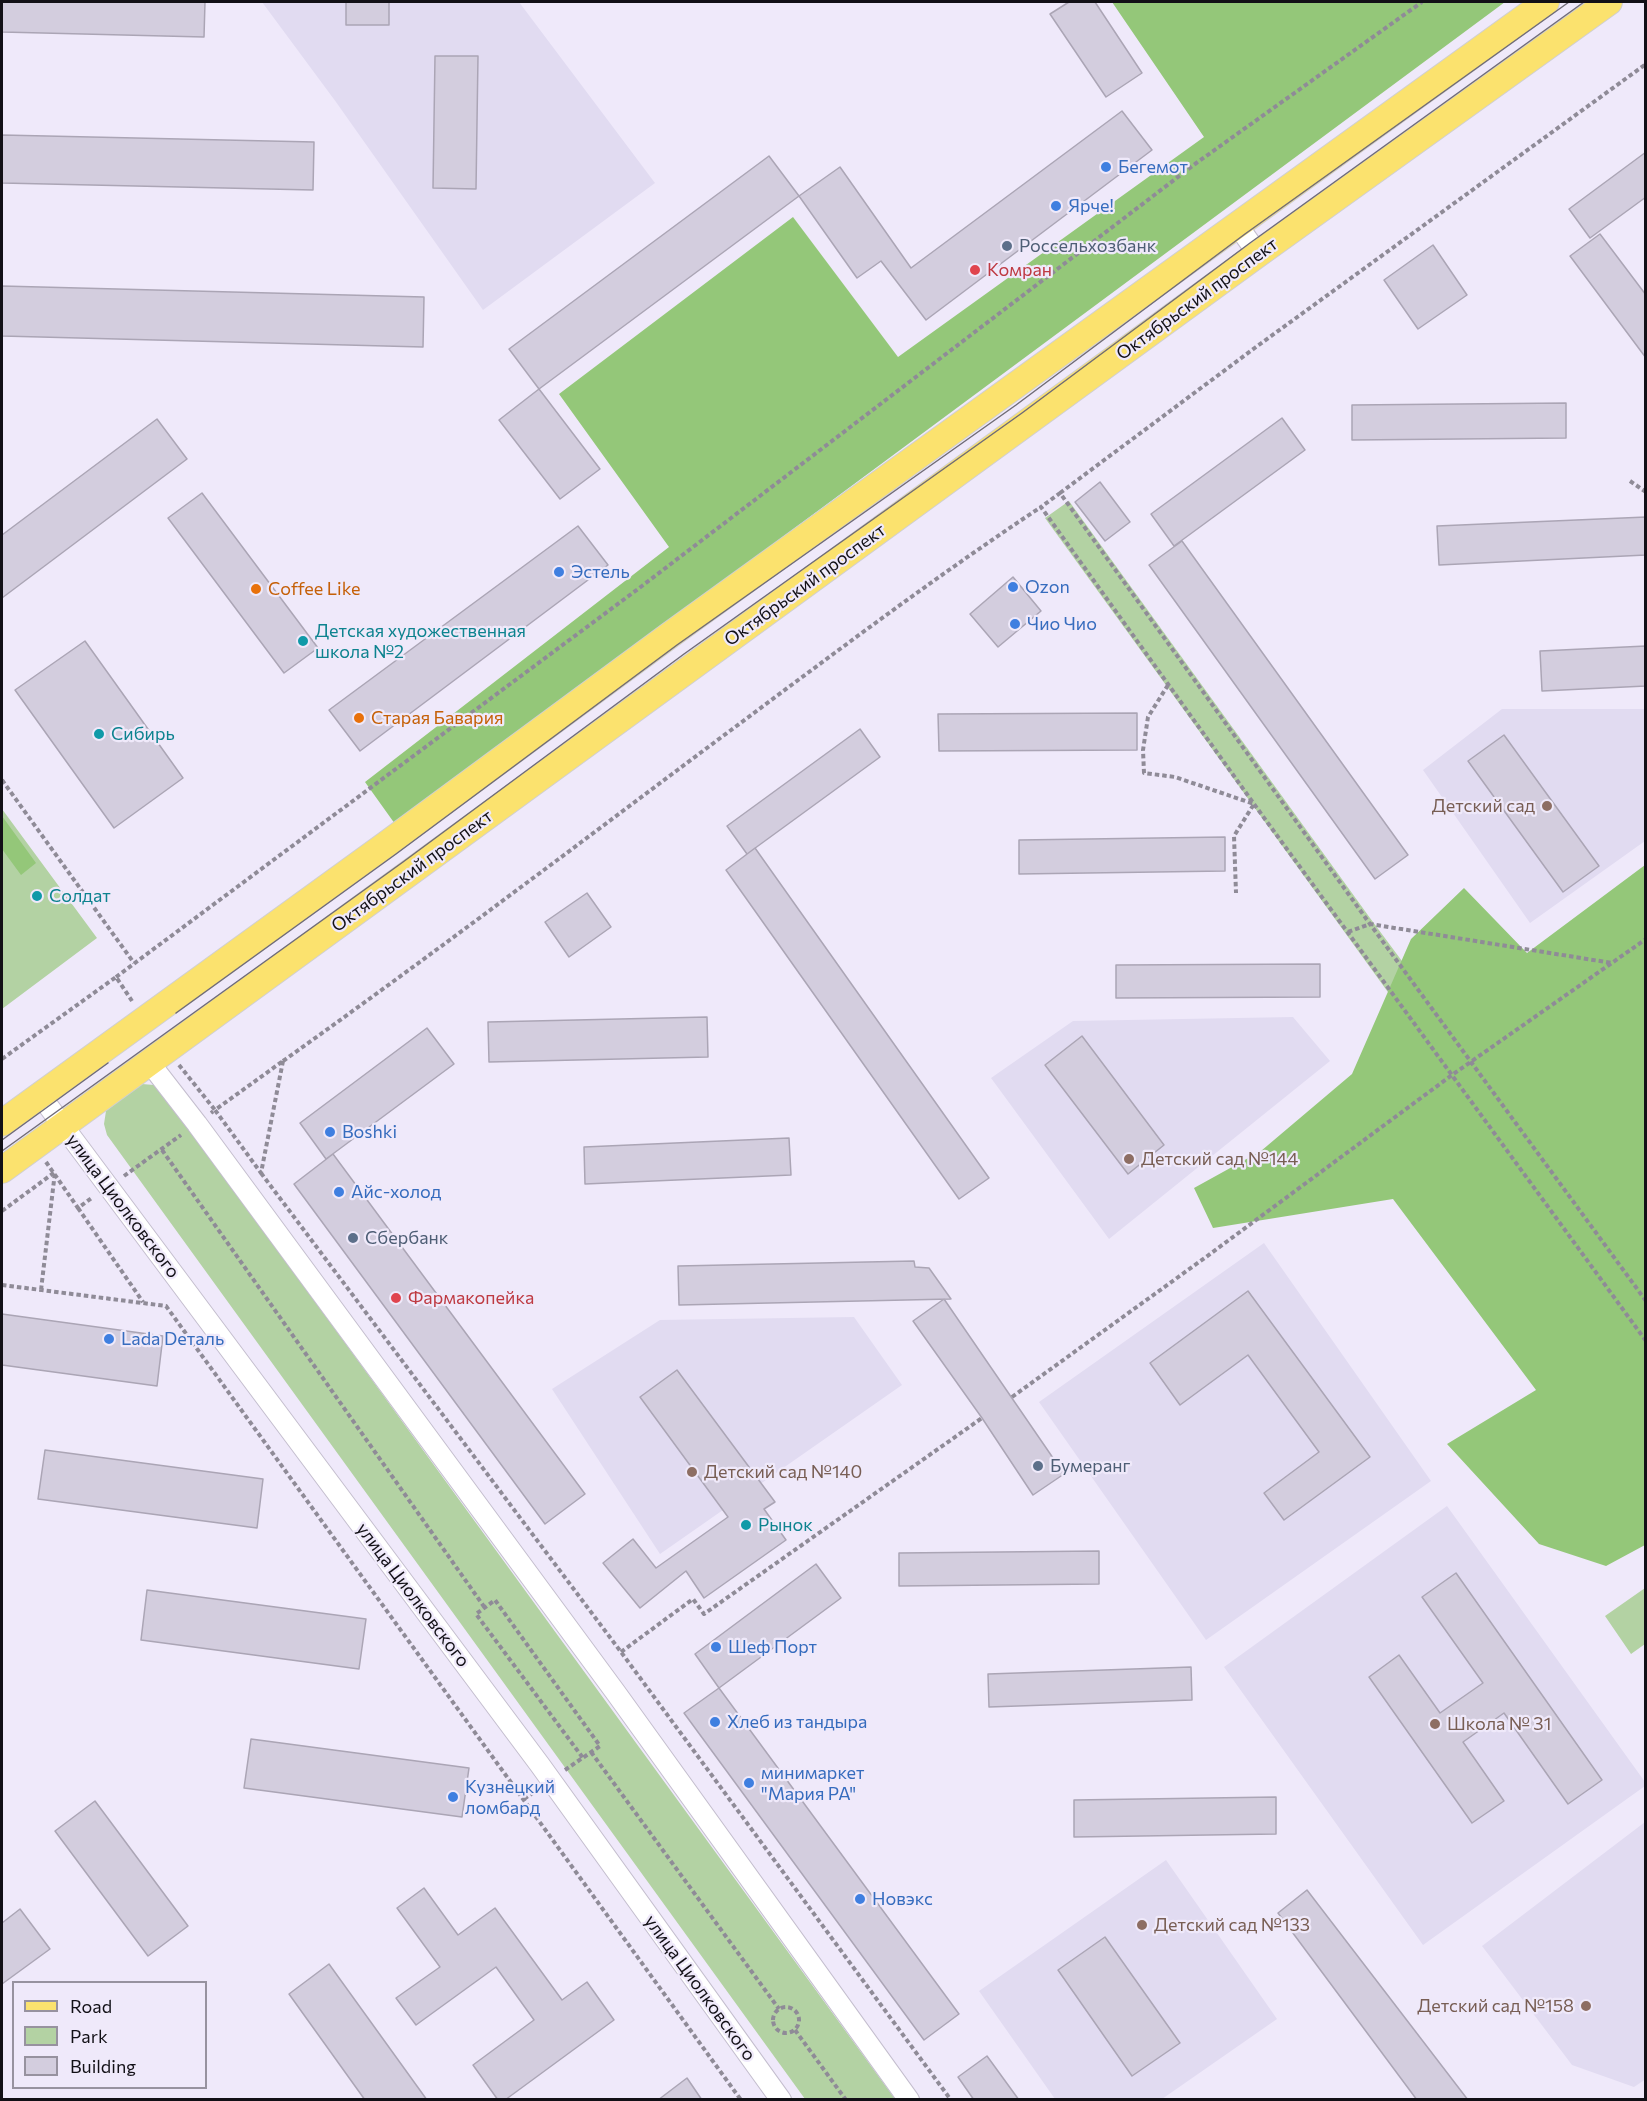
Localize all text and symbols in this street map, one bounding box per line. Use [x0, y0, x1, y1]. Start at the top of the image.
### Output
place label: Бегемот [1118, 156, 1188, 178]
marker: Бегемот [1099, 160, 1113, 174]
place label: Ярче! [1068, 195, 1114, 217]
marker: Ярче! [1049, 199, 1063, 213]
street label: Октябрьский проспект [1112, 233, 1282, 365]
place label: Россельхозбанк [1019, 235, 1156, 257]
marker: Россельхозбанк [1000, 239, 1014, 253]
place label: Комран [987, 259, 1052, 281]
marker: Комран [968, 263, 982, 277]
street label: Октябрьский проспект [720, 519, 890, 651]
place label: Эстель [571, 561, 630, 583]
marker: Эстель [552, 565, 566, 579]
place label: Ozon [1025, 576, 1070, 598]
place label: Coffee Like [268, 578, 361, 600]
marker: Ozon [1006, 580, 1020, 594]
marker: Coffee Like [249, 582, 263, 596]
place label: Чио Чио [1027, 613, 1097, 635]
marker: Чио Чио [1008, 617, 1022, 631]
place label: Детская художественная школа №2 [315, 620, 526, 662]
marker: Детская художественная школа №2 [296, 634, 310, 648]
place label: Старая Бавария [371, 707, 503, 729]
marker: Старая Бавария [352, 711, 366, 725]
place label: Сибирь [111, 723, 175, 745]
marker: Сибирь [92, 727, 106, 741]
place label: Детский сад [1432, 795, 1535, 817]
marker: Детский сад [1540, 799, 1554, 813]
street label: Октябрьский проспект [327, 805, 497, 937]
place label: Солдат [49, 885, 111, 907]
marker: Солдат [30, 889, 44, 903]
place label: Boshki [342, 1121, 397, 1143]
marker: Boshki [323, 1125, 337, 1139]
street label: улица Циолковского [62, 1130, 184, 1282]
place label: Детский сад №144 [1141, 1148, 1298, 1170]
marker: Детский сад №144 [1122, 1152, 1136, 1166]
place label: Айс-холод [351, 1181, 441, 1203]
marker: Айс-холод [332, 1185, 346, 1199]
place label: Сбербанк [365, 1227, 448, 1249]
marker: Сбербанк [346, 1231, 360, 1245]
place label: Фармакопейка [408, 1287, 534, 1309]
marker: Фармакопейка [389, 1291, 403, 1305]
place label: Lada Dеталь [121, 1328, 224, 1350]
marker: Lada Dеталь [102, 1332, 116, 1346]
place label: Бумеранг [1050, 1455, 1130, 1477]
marker: Бумеранг [1031, 1459, 1045, 1473]
place label: Детский сад №140 [704, 1461, 862, 1483]
marker: Детский сад №140 [685, 1465, 699, 1479]
place label: Рынок [758, 1514, 813, 1536]
marker: Рынок [739, 1518, 753, 1532]
street label: улица Циолковского [352, 1519, 474, 1671]
place label: Шеф Порт [728, 1636, 817, 1658]
marker: Шеф Порт [709, 1640, 723, 1654]
place label: Хлеб из тандыра [727, 1711, 867, 1733]
place label: Школа № 31 [1447, 1713, 1551, 1735]
marker: Хлеб из тандыра [708, 1715, 722, 1729]
marker: Школа № 31 [1428, 1717, 1442, 1731]
place label: минимаркет "Мария РА" [761, 1762, 865, 1804]
place label: Кузнецкий ломбард [465, 1776, 555, 1818]
marker: минимаркет "Мария РА" [742, 1776, 756, 1790]
marker: Кузнецкий ломбард [446, 1790, 460, 1804]
place label: Новэкс [872, 1888, 933, 1910]
marker: Новэкс [853, 1892, 867, 1906]
street label: улица Циолковского [640, 1911, 760, 2065]
place label: Детский сад №133 [1154, 1914, 1310, 1936]
marker: Детский сад №133 [1135, 1918, 1149, 1932]
legend [12, 1981, 207, 2089]
text: Road [70, 1995, 112, 2017]
place label: Детский сад №158 [1417, 1995, 1574, 2017]
marker: Детский сад №158 [1579, 1999, 1593, 2013]
text: Park [70, 2025, 108, 2047]
text: Building [70, 2055, 136, 2077]

